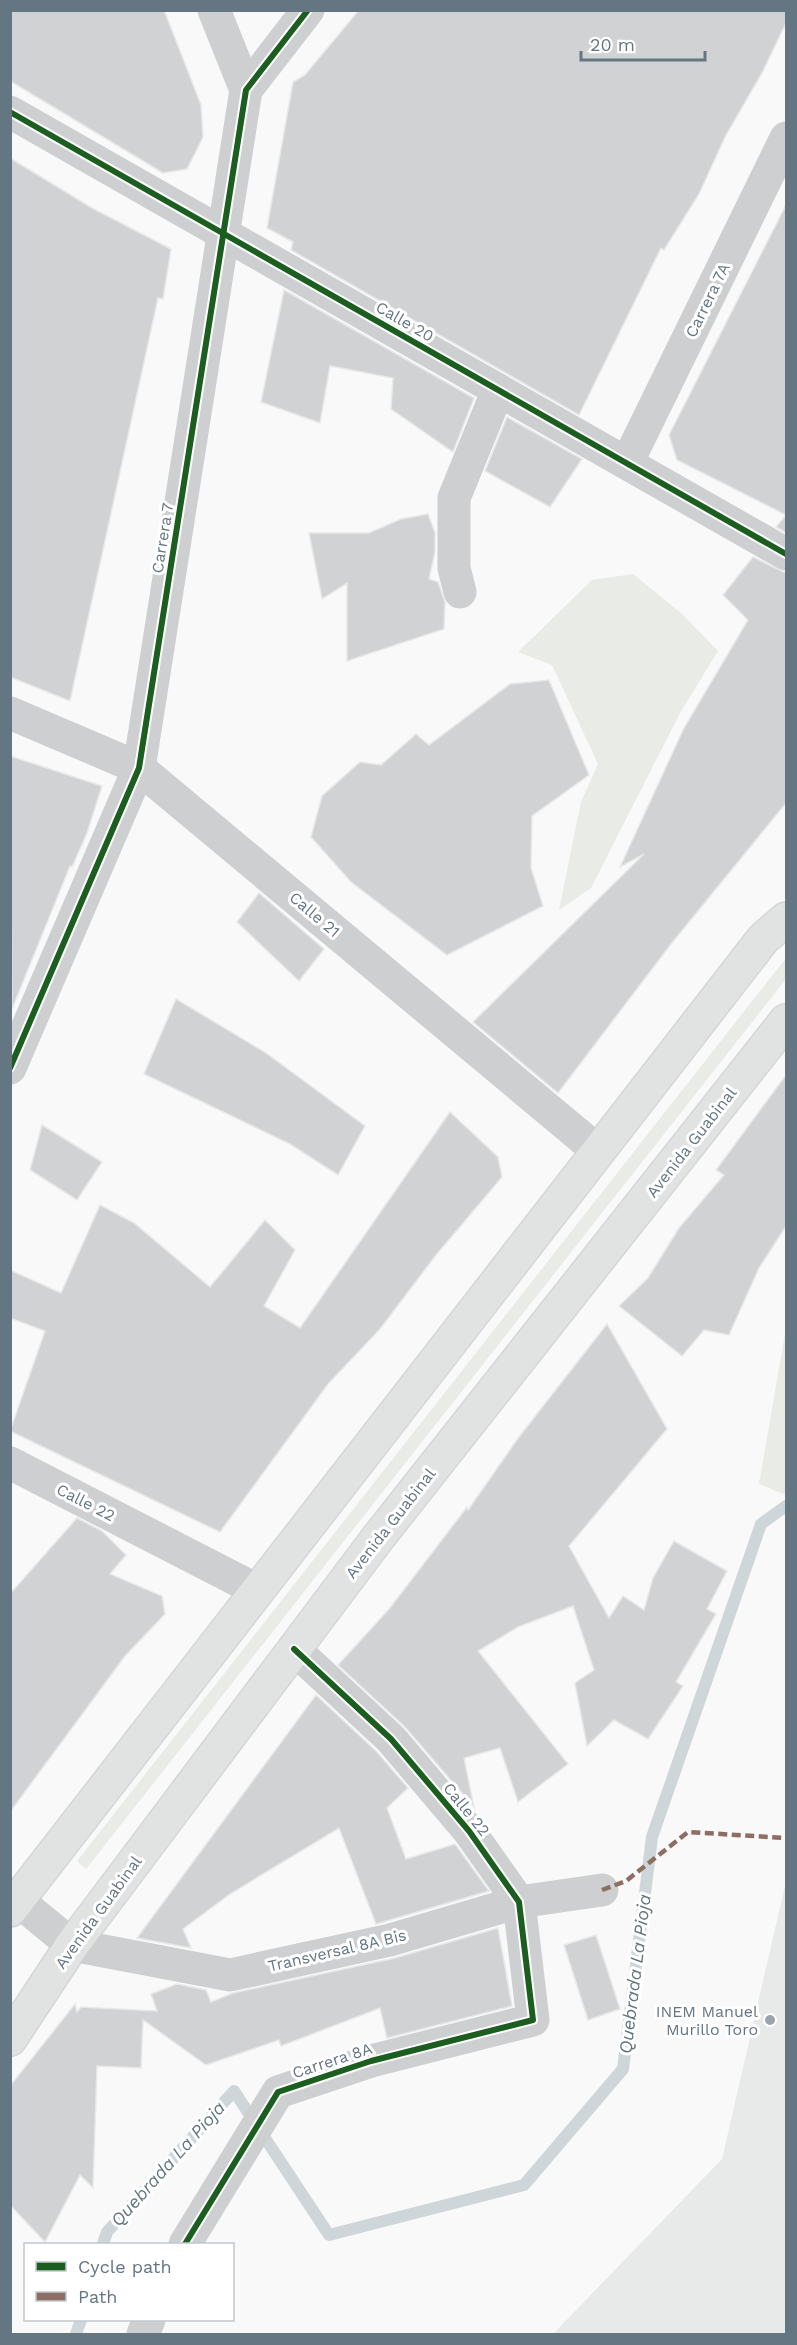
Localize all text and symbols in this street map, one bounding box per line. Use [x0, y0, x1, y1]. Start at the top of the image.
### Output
scale bar [581, 24, 706, 62]
text: 20 m [590, 34, 635, 55]
street label: Carrera 7A [681, 259, 734, 341]
street label: Calle 20 [372, 297, 437, 346]
street label: Carrera 7 [148, 502, 177, 575]
street label: Calle 21 [286, 888, 344, 941]
street label: Avenida Guabinal [642, 1083, 740, 1201]
street label: Avenida Guabinal [341, 1464, 439, 1582]
street label: Calle 22 [53, 1480, 118, 1525]
street label: Calle 22 [439, 1779, 494, 1840]
street label: Avenida Guabinal [51, 1852, 146, 1972]
water label: Quebrada La Pioja [614, 1893, 655, 2055]
street label: Transversal 8A Bis [266, 1925, 408, 1976]
place label: INEM Manuel Murillo Toro [656, 2002, 758, 2039]
marker: INEM Manuel Murillo Toro [763, 2013, 777, 2027]
street label: Carrera 8A [290, 2038, 375, 2082]
water label: Quebrada La Pioja [106, 2097, 229, 2230]
legend [24, 2243, 234, 2321]
text: Cycle path [78, 2256, 172, 2277]
text: Path [78, 2286, 118, 2307]

